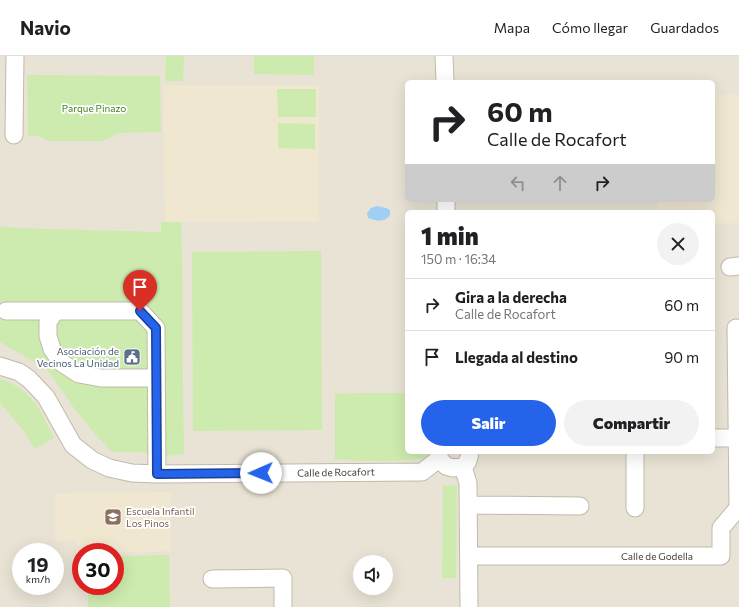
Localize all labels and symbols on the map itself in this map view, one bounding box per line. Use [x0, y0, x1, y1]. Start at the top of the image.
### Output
park label: Parque Pinazo [62, 102, 126, 114]
pin [123, 270, 157, 311]
place label: Asociación de Vecinos La Unidad [37, 345, 119, 369]
public building icon: Asociación de Vecinos La Unidad [122, 347, 142, 367]
position arrow [240, 452, 282, 494]
street label: Calle de Rocafort [297, 465, 375, 479]
place label: Escuela Infantil Los Pinos [126, 505, 195, 529]
school or university icon: Escuela Infantil Los Pinos [103, 507, 123, 527]
speed limit sign: 30 [72, 543, 124, 595]
street label: Calle de Godella [621, 550, 693, 562]

